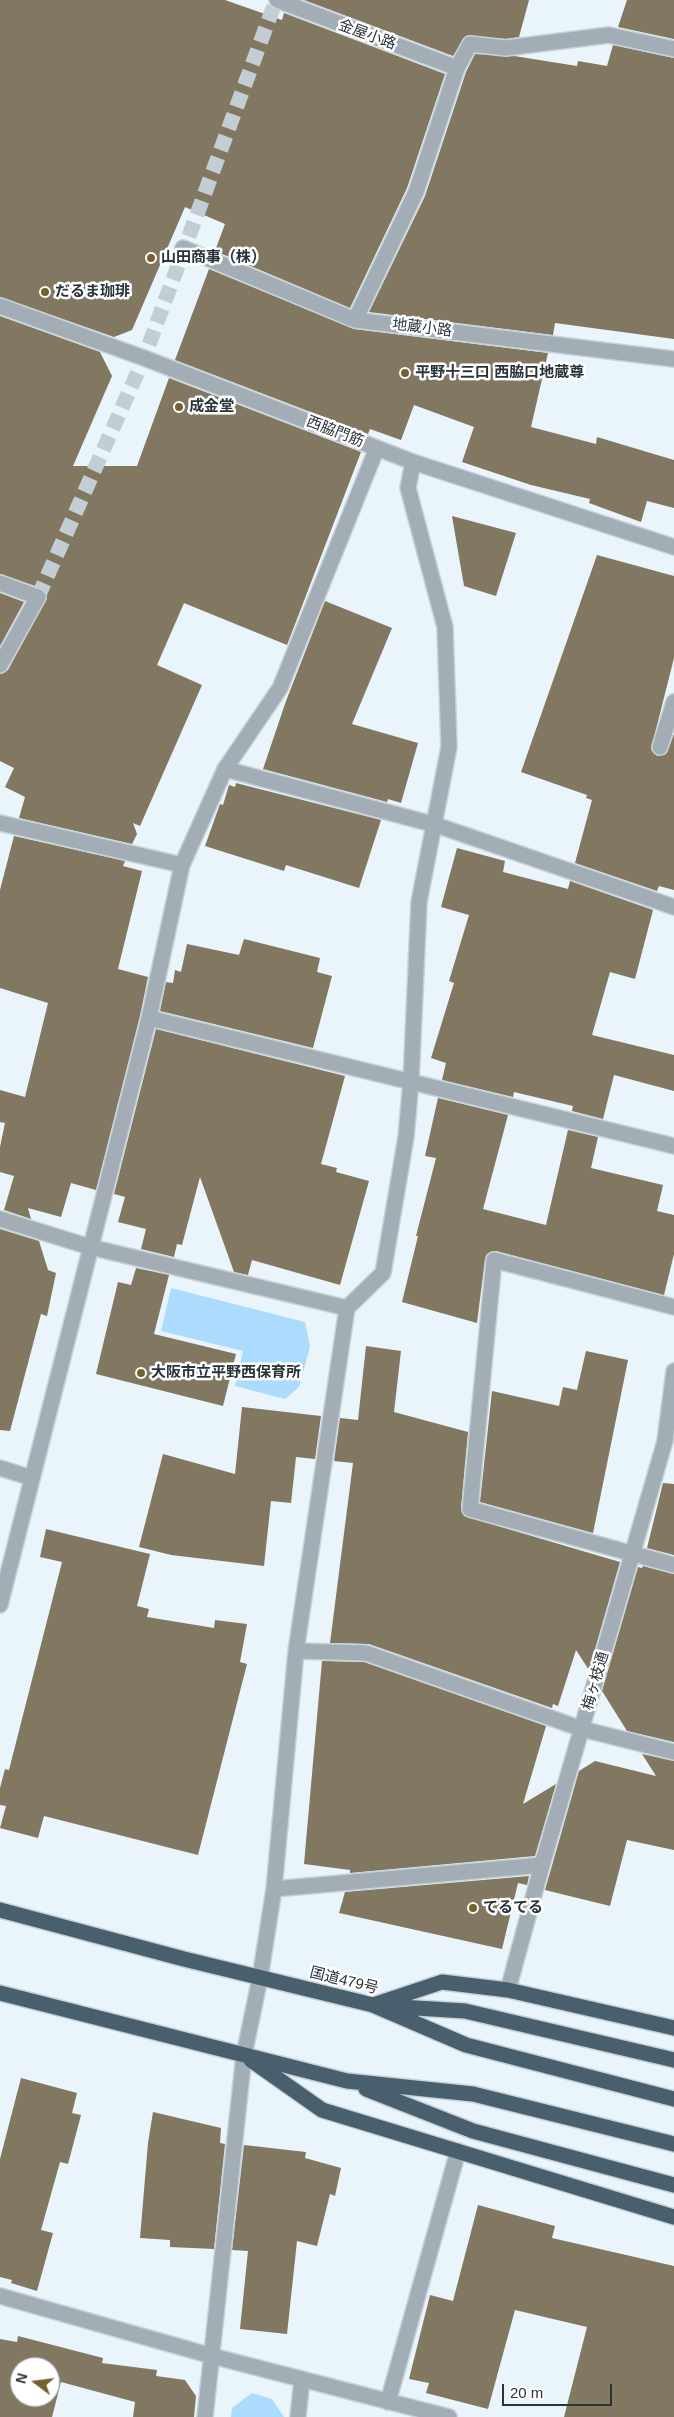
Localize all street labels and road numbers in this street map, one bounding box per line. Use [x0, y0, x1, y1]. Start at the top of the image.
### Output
street label: 金屋小路 [336, 16, 398, 54]
street label: 地蔵小路 [391, 315, 453, 341]
street label: 西脇門筋 [304, 413, 366, 451]
street label: 梅ヶ枝通 [579, 1650, 613, 1712]
street label: 国道479号 [308, 1964, 380, 1998]

